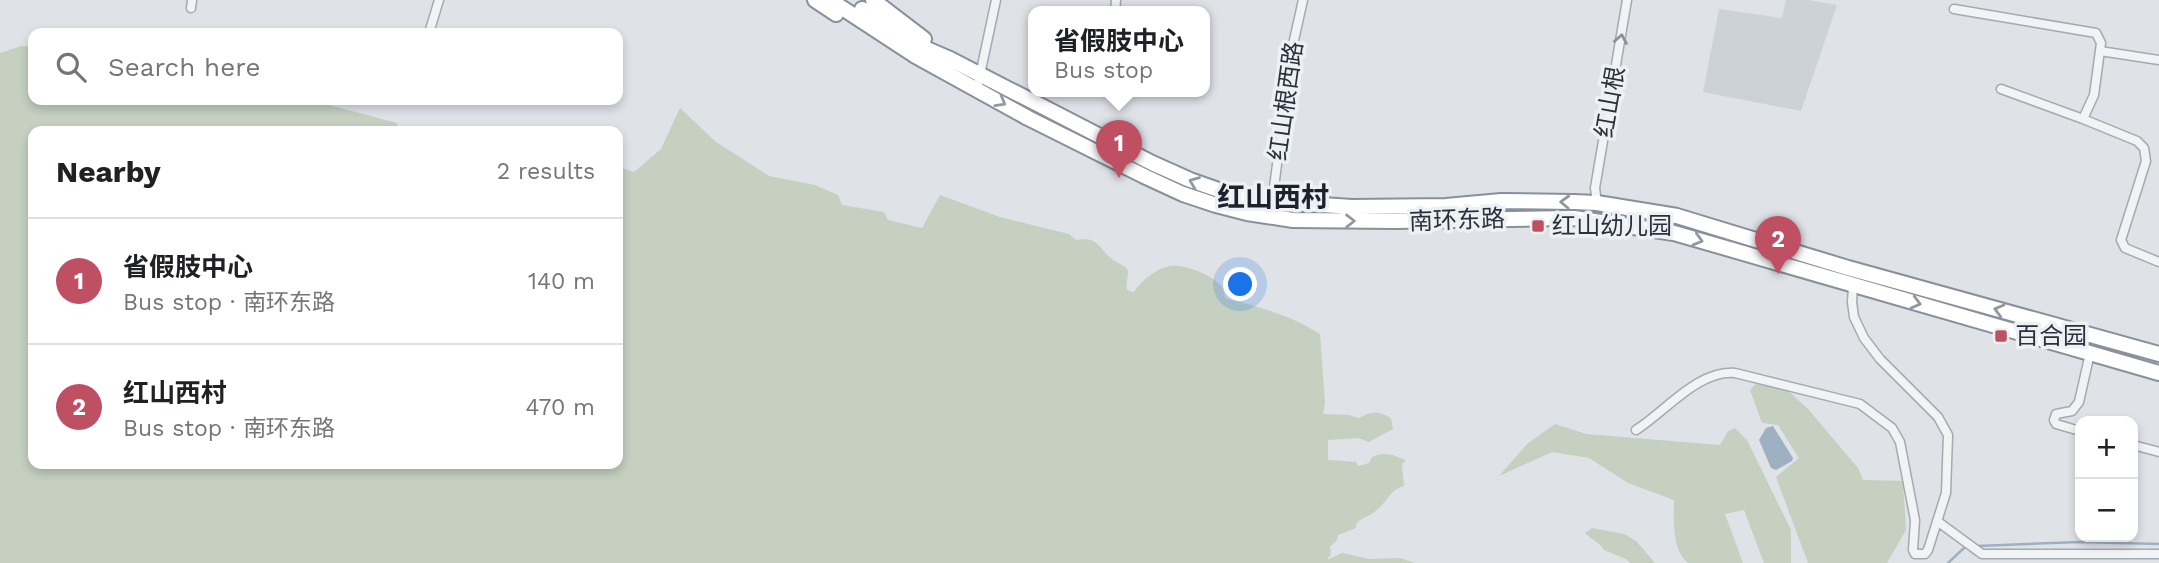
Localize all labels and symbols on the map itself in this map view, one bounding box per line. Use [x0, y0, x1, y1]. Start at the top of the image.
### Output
one-way arrow [1613, 33, 1628, 45]
street label: 红山根西路 [1264, 40, 1308, 162]
street label: 红山根 [1590, 64, 1630, 140]
one-way arrow [994, 94, 1006, 107]
pin: 1 [1096, 120, 1142, 178]
one-way arrow [1189, 176, 1202, 190]
district label: 红山西村 [1217, 181, 1329, 214]
one-way arrow [1559, 194, 1570, 209]
street label: 南环东路 [1409, 204, 1505, 236]
place label: 红山幼儿园 [1552, 212, 1672, 240]
one-way arrow [1345, 213, 1356, 229]
pin: 2 [1755, 216, 1801, 274]
marker: 红山幼儿园 [1530, 218, 1546, 234]
one-way arrow [1692, 231, 1704, 246]
your location [1223, 267, 1257, 301]
one-way arrow [1910, 295, 1922, 310]
one-way arrow [1993, 304, 2005, 318]
place label: 百合园 [2015, 322, 2087, 350]
marker: 百合园 [1993, 328, 2009, 344]

